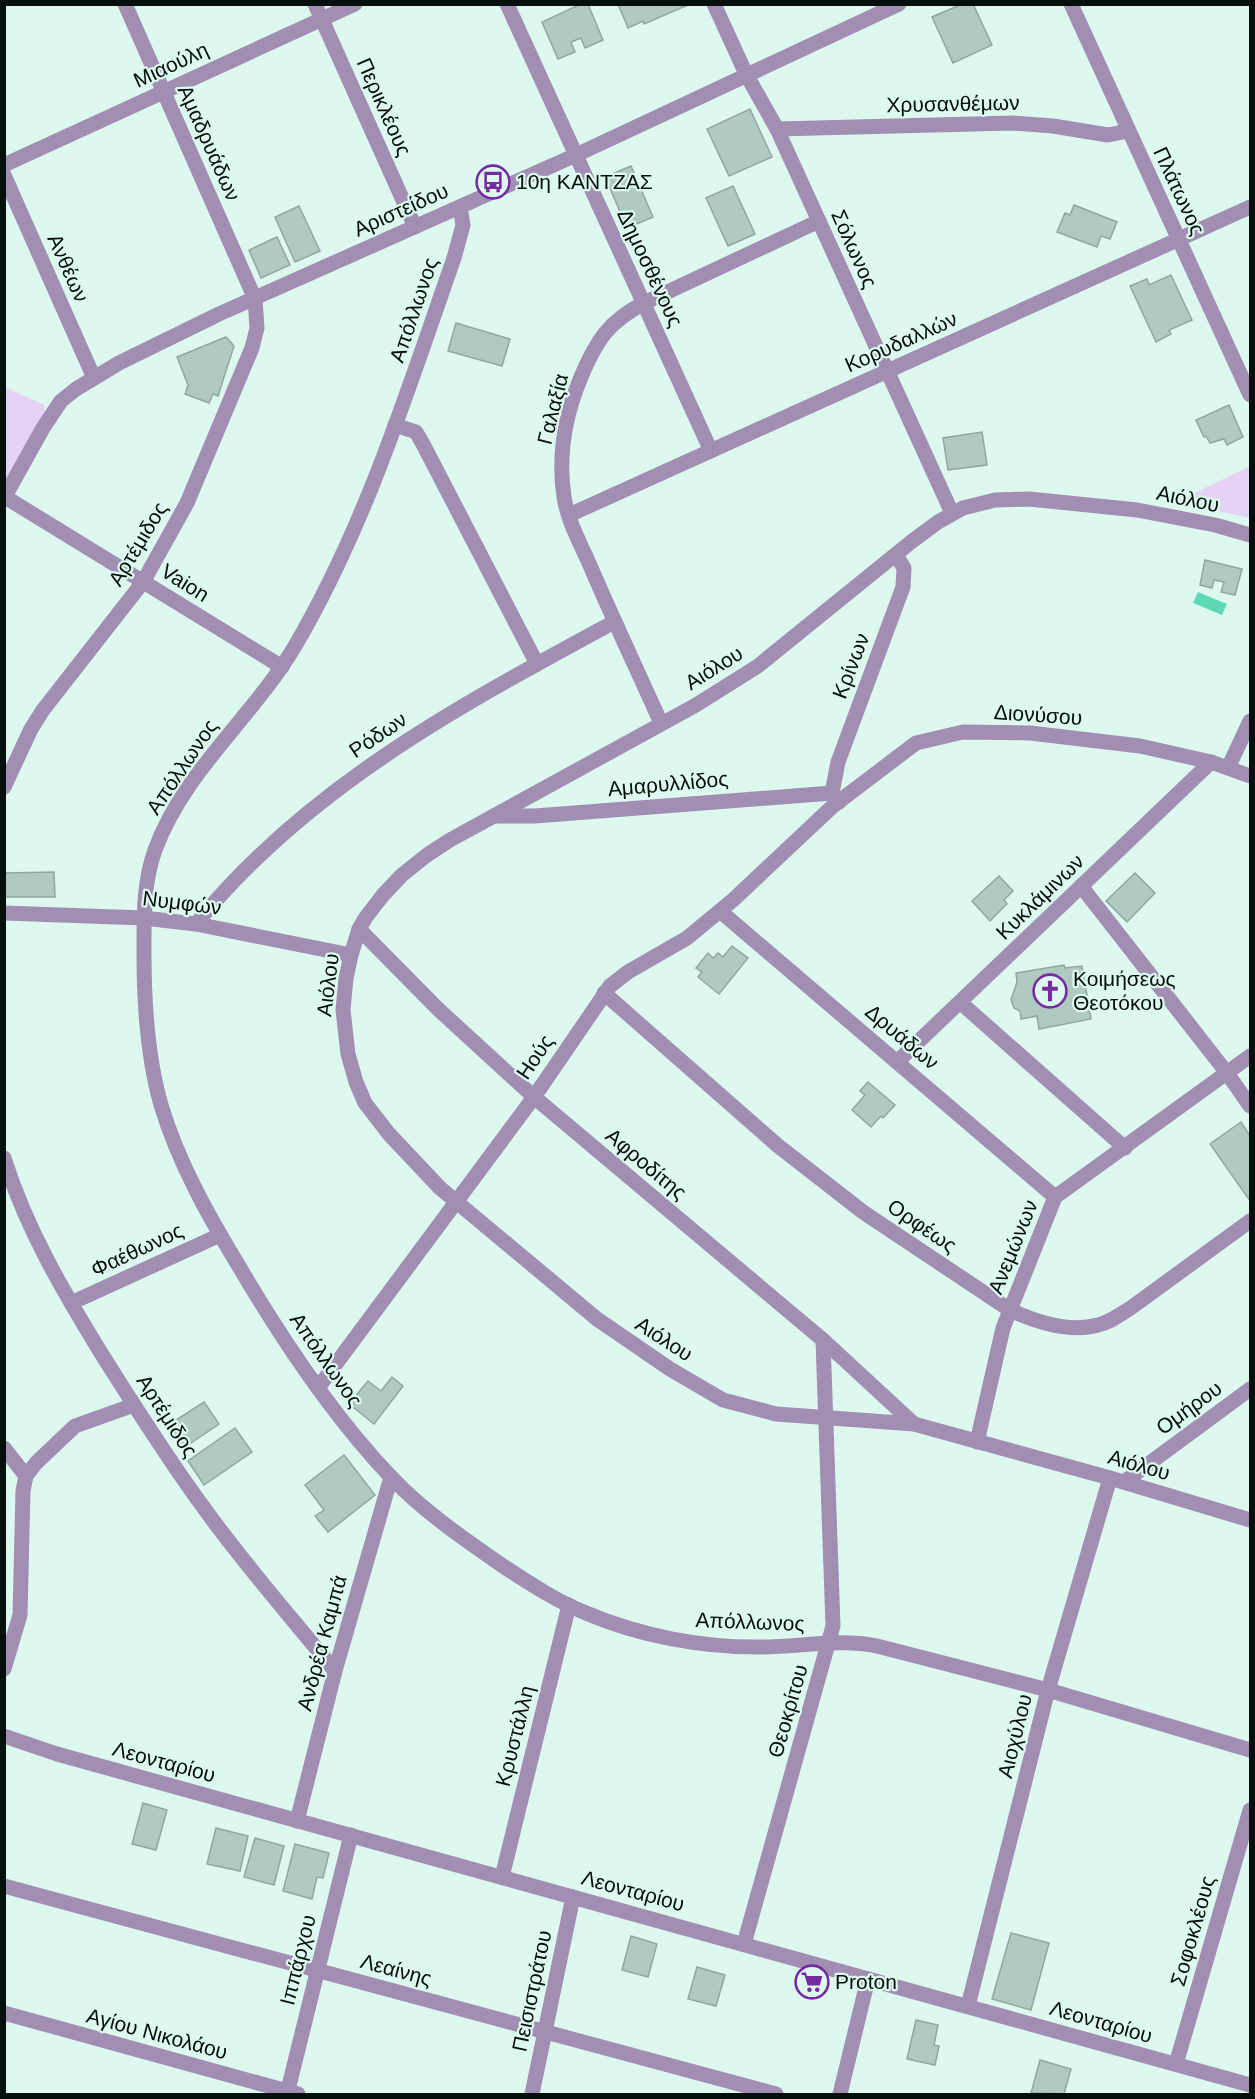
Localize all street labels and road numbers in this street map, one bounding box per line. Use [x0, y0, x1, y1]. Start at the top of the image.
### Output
street label: Μιαούλη [130, 37, 212, 92]
street label: Περικλέους [353, 54, 416, 159]
street label: Αμαδρυάδων [174, 81, 245, 204]
street label: Χρυσανθέμων [886, 91, 1020, 116]
street label: Πλάτωνος [1149, 143, 1210, 238]
street label: Αριστείδου [350, 179, 452, 241]
street label: Δημοσθένους [613, 205, 688, 330]
street label: Σόλωνος [827, 206, 882, 291]
street label: Ανθέων [43, 230, 94, 305]
street label: Απόλλωνος [385, 254, 442, 365]
street label: Κορυδαλλών [841, 307, 960, 377]
street label: Γαλαξία [533, 371, 572, 447]
street label: Αιόλου [1155, 481, 1221, 516]
street label: Αρτέμιδος [104, 498, 172, 590]
street label: Vaion [157, 559, 213, 606]
street label: Κρίνων [828, 630, 873, 702]
street label: Αιόλου [681, 641, 747, 694]
street label: Διονύσου [993, 700, 1083, 729]
street label: Ρόδων [345, 707, 411, 762]
street label: Απόλλωνος [142, 715, 222, 818]
street label: Αμαρυλλίδος [607, 767, 729, 800]
street label: Κυκλάμινων [991, 849, 1088, 944]
street label: Νυμφών [141, 886, 223, 919]
street label: Αιόλου [312, 952, 343, 1018]
street label: Δρυάδων [861, 999, 943, 1074]
street label: Ηούς [512, 1030, 558, 1083]
street label: Αφροδίτης [602, 1123, 691, 1204]
street label: Ορφέως [884, 1194, 961, 1257]
street label: Ανεμώνων [983, 1196, 1042, 1297]
street label: Φαέθωνος [87, 1218, 186, 1281]
street label: Απόλλωνος [286, 1308, 367, 1411]
street label: Αιόλου [631, 1312, 697, 1365]
street label: Αρτέμιδος [132, 1370, 203, 1461]
street label: Ομήρου [1152, 1376, 1226, 1439]
street label: Αιόλου [1106, 1445, 1173, 1484]
street label: Ανδρέα Καμπά [292, 1573, 351, 1713]
street label: Απόλλωνος [695, 1608, 805, 1635]
street label: Θεοκρίτου [763, 1662, 812, 1760]
street label: Κρυστάλλη [491, 1683, 538, 1789]
street label: Αιοχύλου [993, 1692, 1036, 1780]
street label: Λεονταρίου [110, 1737, 218, 1786]
street label: Λεονταρίου [579, 1866, 687, 1915]
street label: Σοφοκλέους [1166, 1873, 1219, 1989]
street label: Ιππάρχου [275, 1912, 320, 2007]
street label: Πεισιστράτου [507, 1928, 556, 2054]
street label: Λεαίνης [358, 1949, 434, 1990]
street label: Λεονταρίου [1047, 1996, 1155, 2047]
street label: Αγίου Νικολάου [84, 2004, 230, 2063]

